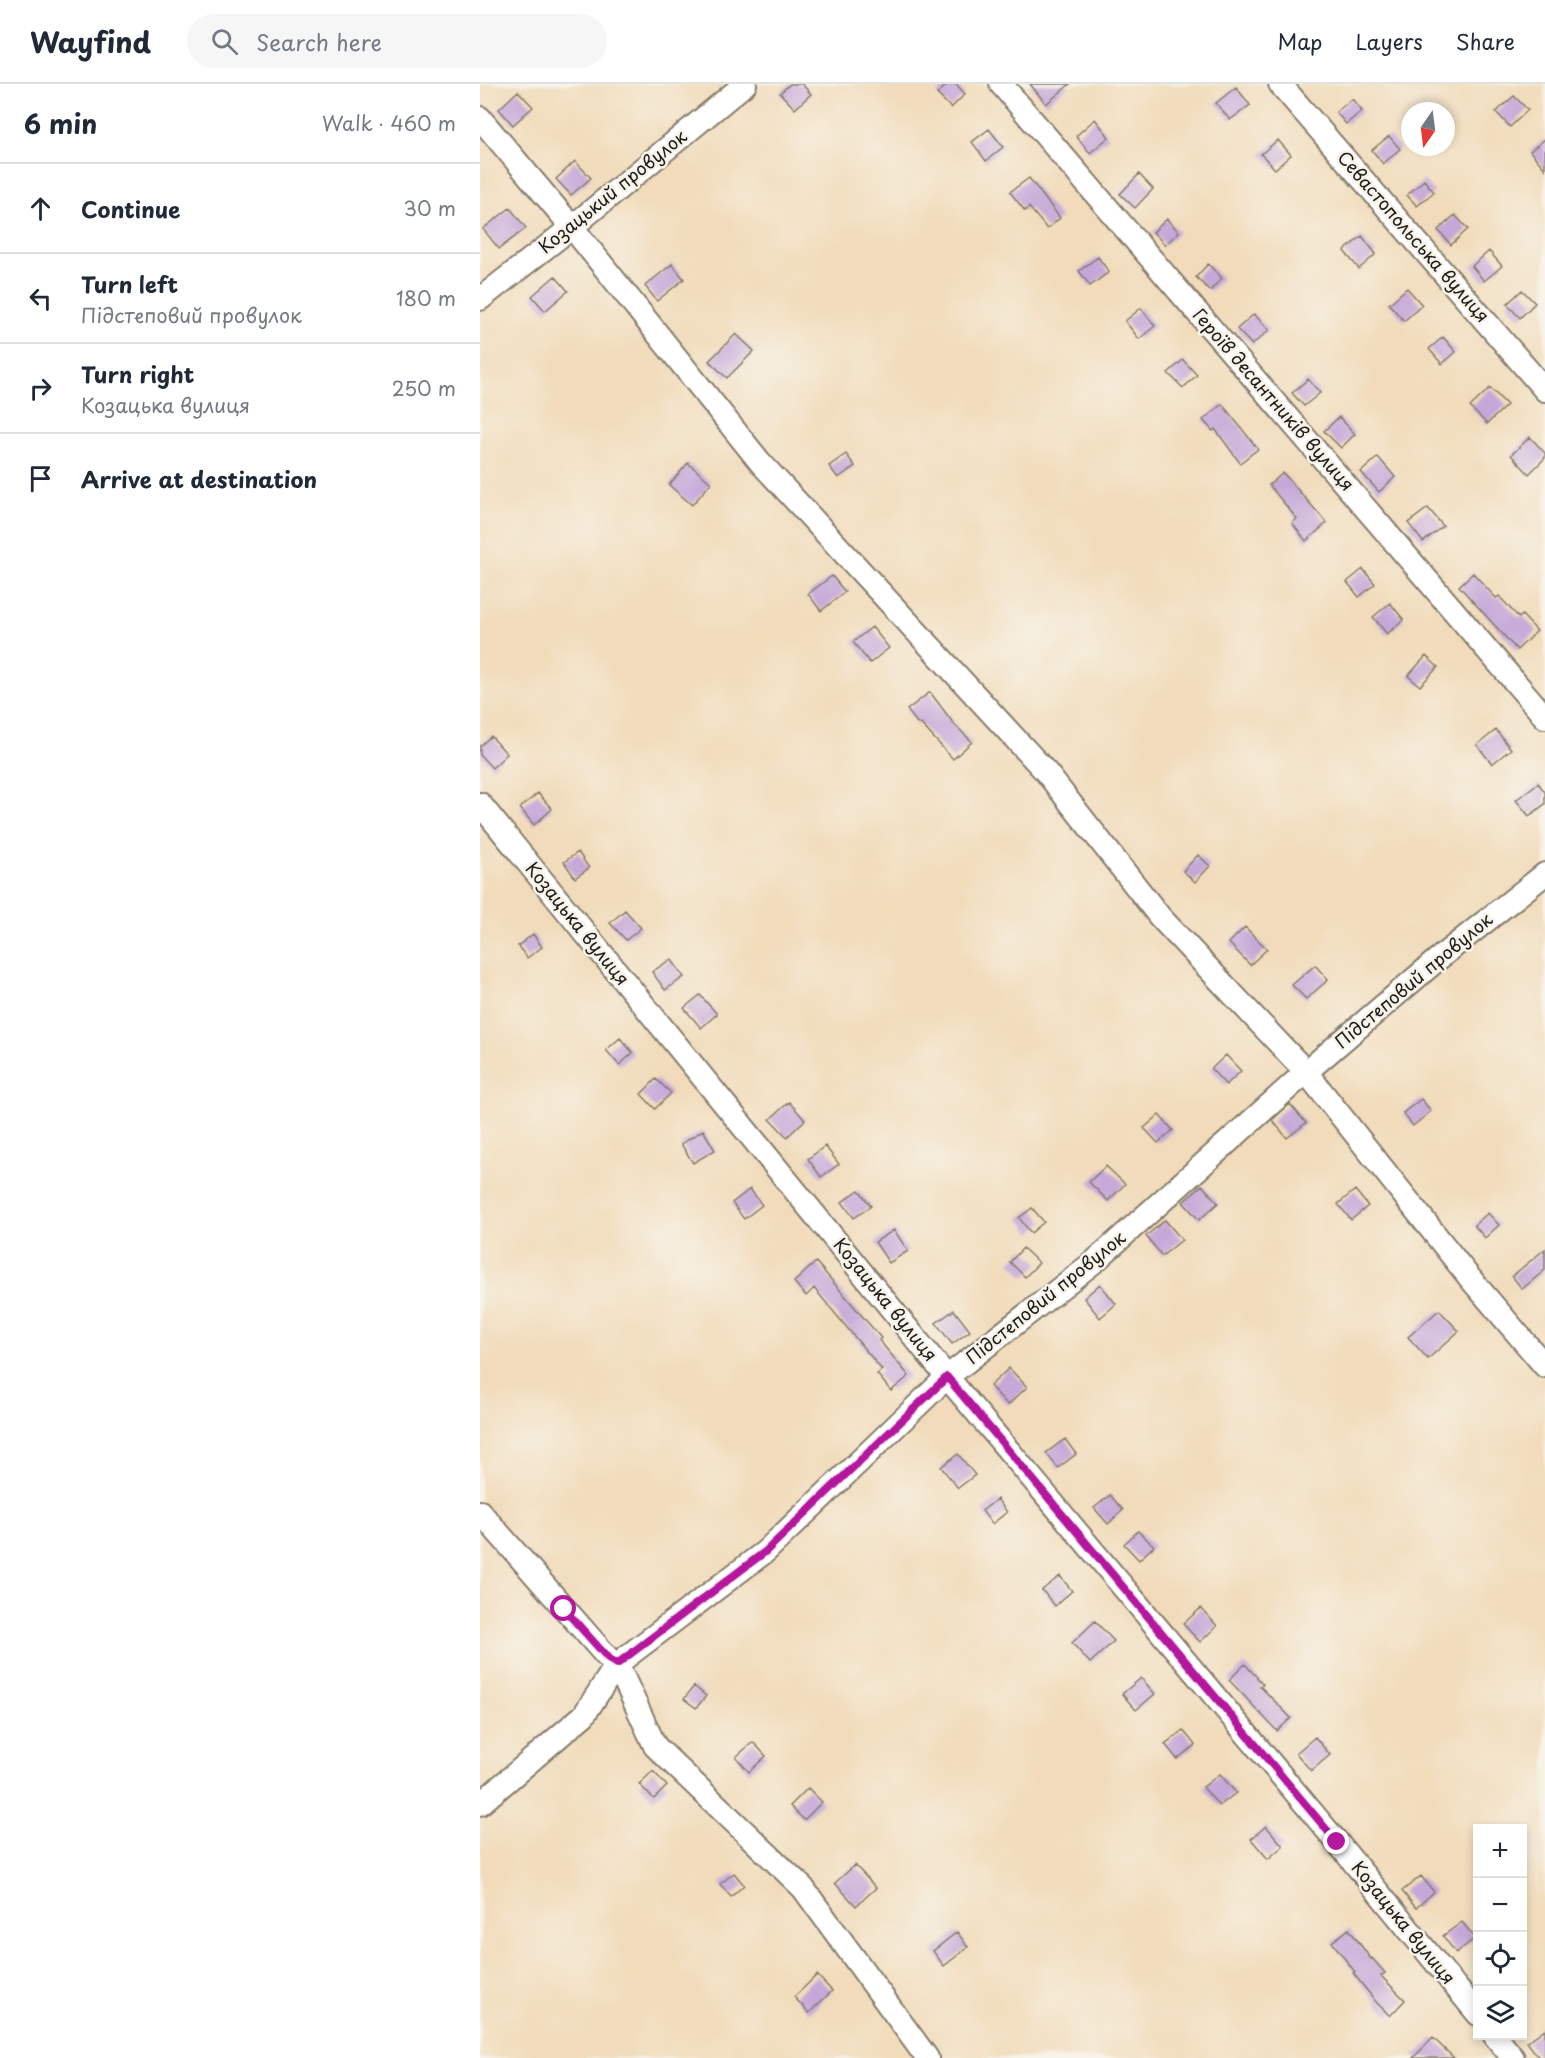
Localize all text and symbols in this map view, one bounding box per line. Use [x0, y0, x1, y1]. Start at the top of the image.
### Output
search box [187, 14, 607, 68]
text: Wayfind [30, 20, 151, 63]
icon: search [208, 25, 241, 58]
text: Search here [256, 25, 382, 58]
text: Map [1278, 25, 1322, 57]
text: Layers [1355, 25, 1423, 57]
text: Share [1456, 25, 1515, 57]
north arrow [1401, 102, 1455, 156]
text: 6 min [24, 104, 97, 143]
text: Walk · 460 m [322, 108, 456, 138]
street label: Козацький провулок [532, 122, 692, 259]
street label: Севастопольська вулиця [1332, 144, 1497, 328]
icon: ahead [24, 192, 57, 225]
text: Continue [81, 192, 180, 225]
text: 30 m [403, 193, 456, 223]
text: Turn left [81, 267, 178, 300]
icon: left [24, 282, 57, 315]
text: 180 m [396, 283, 456, 313]
text: Підстеповий провулок [81, 300, 302, 330]
street label: Героїв десантників вулиця [1187, 302, 1361, 496]
text: Turn right [81, 357, 194, 390]
icon: right [24, 372, 57, 405]
text: 250 m [392, 373, 456, 403]
text: Козацька вулиця [81, 390, 250, 420]
icon: arrive [24, 462, 57, 495]
text: Arrive at destination [81, 462, 317, 495]
street label: Козацька вулиця [520, 855, 637, 991]
street label: Підстеповий провулок [1328, 905, 1498, 1054]
street label: Підстеповий провулок [959, 1224, 1131, 1370]
street label: Козацька вулиця [828, 1231, 945, 1367]
route start [550, 1595, 576, 1621]
map controls [1473, 1824, 1527, 2040]
button: + [1473, 1824, 1527, 1878]
route end [1323, 1828, 1349, 1854]
street label: Козацька вулиця [1346, 1854, 1463, 1990]
button: − [1473, 1878, 1527, 1932]
button: locate [1473, 1932, 1527, 1986]
button: layers [1473, 1986, 1527, 2040]

